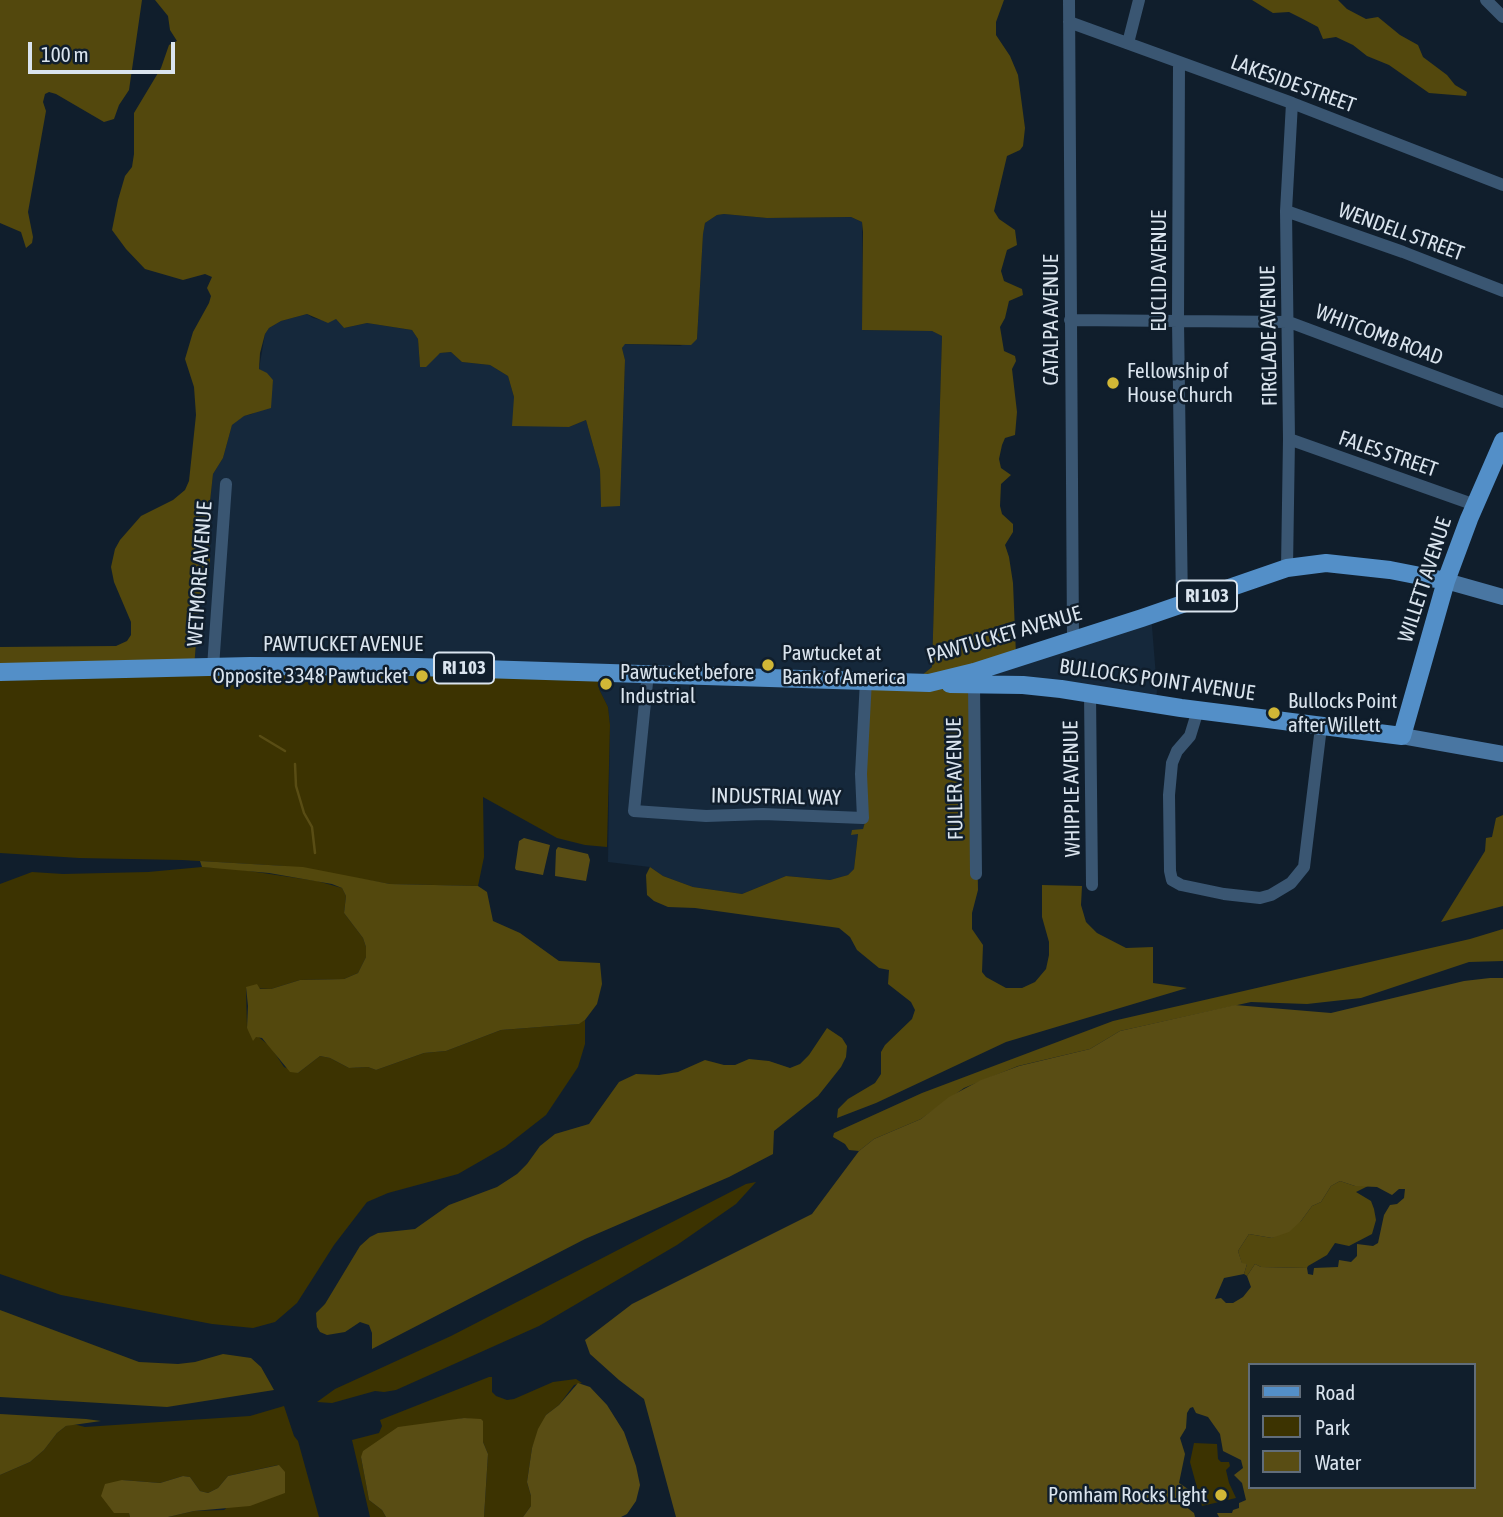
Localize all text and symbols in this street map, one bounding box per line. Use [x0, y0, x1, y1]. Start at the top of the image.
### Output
scale bar [32, 28, 178, 72]
text: 100 m [41, 42, 89, 66]
street label: LAKESIDE STREET [1227, 50, 1359, 118]
street label: WENDELL STREET [1335, 198, 1467, 266]
street label: EUCLID AVENUE [1146, 210, 1172, 332]
street label: CATALPA AVENUE [1038, 254, 1064, 386]
street label: FIRGLADE AVENUE [1255, 266, 1283, 406]
street label: WHITCOMB ROAD [1312, 299, 1446, 371]
place label: Fellowship of House Church [1127, 358, 1233, 408]
marker: Fellowship of House Church [1105, 375, 1121, 391]
street label: FALES STREET [1335, 425, 1441, 483]
street label: WETMORE AVENUE [182, 501, 218, 647]
street label: WILLETT AVENUE [1393, 514, 1457, 646]
road number: RI 103 [1177, 580, 1237, 611]
street label: PAWTUCKET AVENUE [924, 601, 1084, 669]
street label: PAWTUCKET AVENUE [263, 631, 423, 657]
place label: Pawtucket at Bank of America [782, 640, 906, 690]
road number: RI 103 [434, 652, 494, 684]
street label: BULLOCKS POINT AVENUE [1058, 654, 1256, 706]
marker: Pawtucket at Bank of America [760, 657, 776, 673]
place label: Pawtucket before Industrial [620, 659, 754, 709]
place label: Opposite 3348 Pawtucket [213, 663, 408, 689]
marker: Opposite 3348 Pawtucket [414, 668, 430, 684]
marker: Pawtucket before Industrial [598, 676, 614, 692]
place label: Bullocks Point after Willett [1288, 688, 1397, 738]
marker: Bullocks Point after Willett [1266, 705, 1282, 721]
street label: FULLER AVENUE [941, 718, 969, 840]
street label: WHIPPLE AVENUE [1058, 721, 1086, 857]
street label: INDUSTRIAL WAY [711, 783, 841, 811]
legend [1248, 1363, 1475, 1489]
text: Road [1315, 1380, 1355, 1404]
text: Park [1315, 1415, 1350, 1439]
text: Water [1315, 1450, 1361, 1474]
place label: Pomham Rocks Light [1048, 1482, 1207, 1508]
marker: Pomham Rocks Light [1213, 1487, 1229, 1503]

